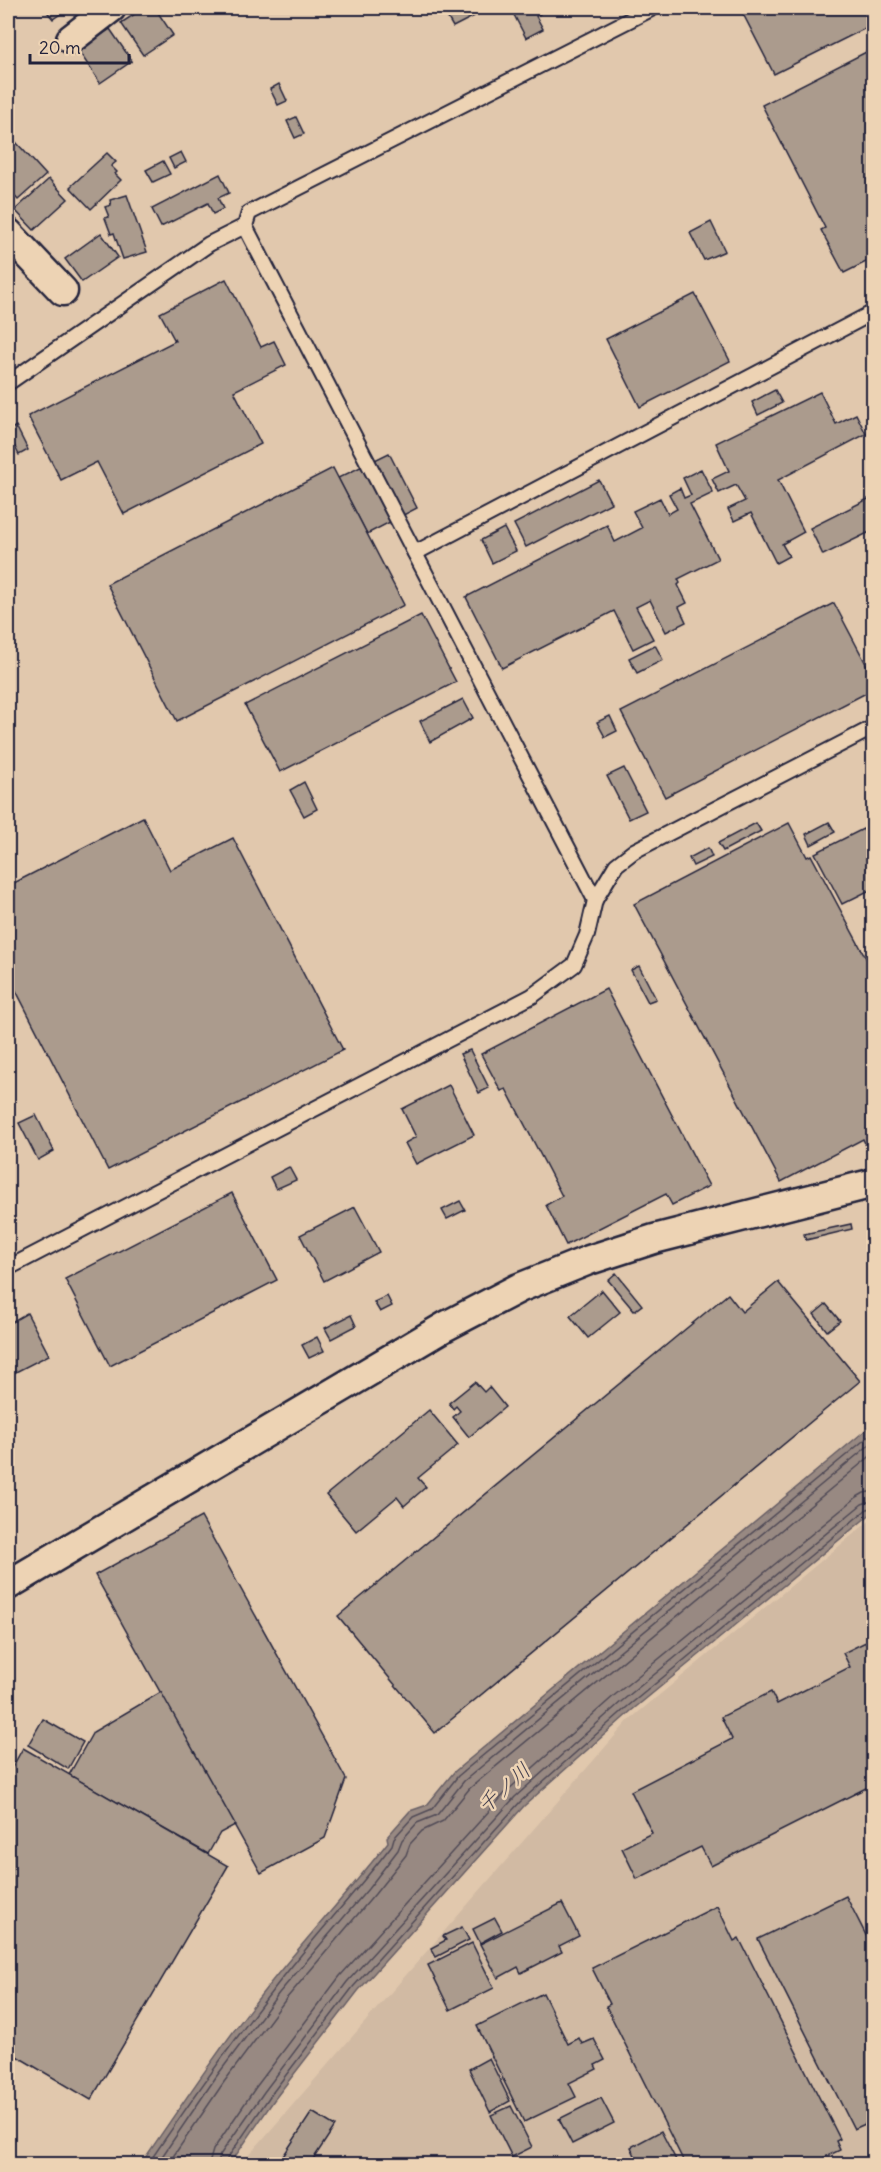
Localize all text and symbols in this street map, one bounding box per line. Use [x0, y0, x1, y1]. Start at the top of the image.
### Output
scale bar [30, 27, 129, 65]
text: 20 m [39, 36, 81, 59]
water label: 千ノ川 [471, 1757, 536, 1819]

